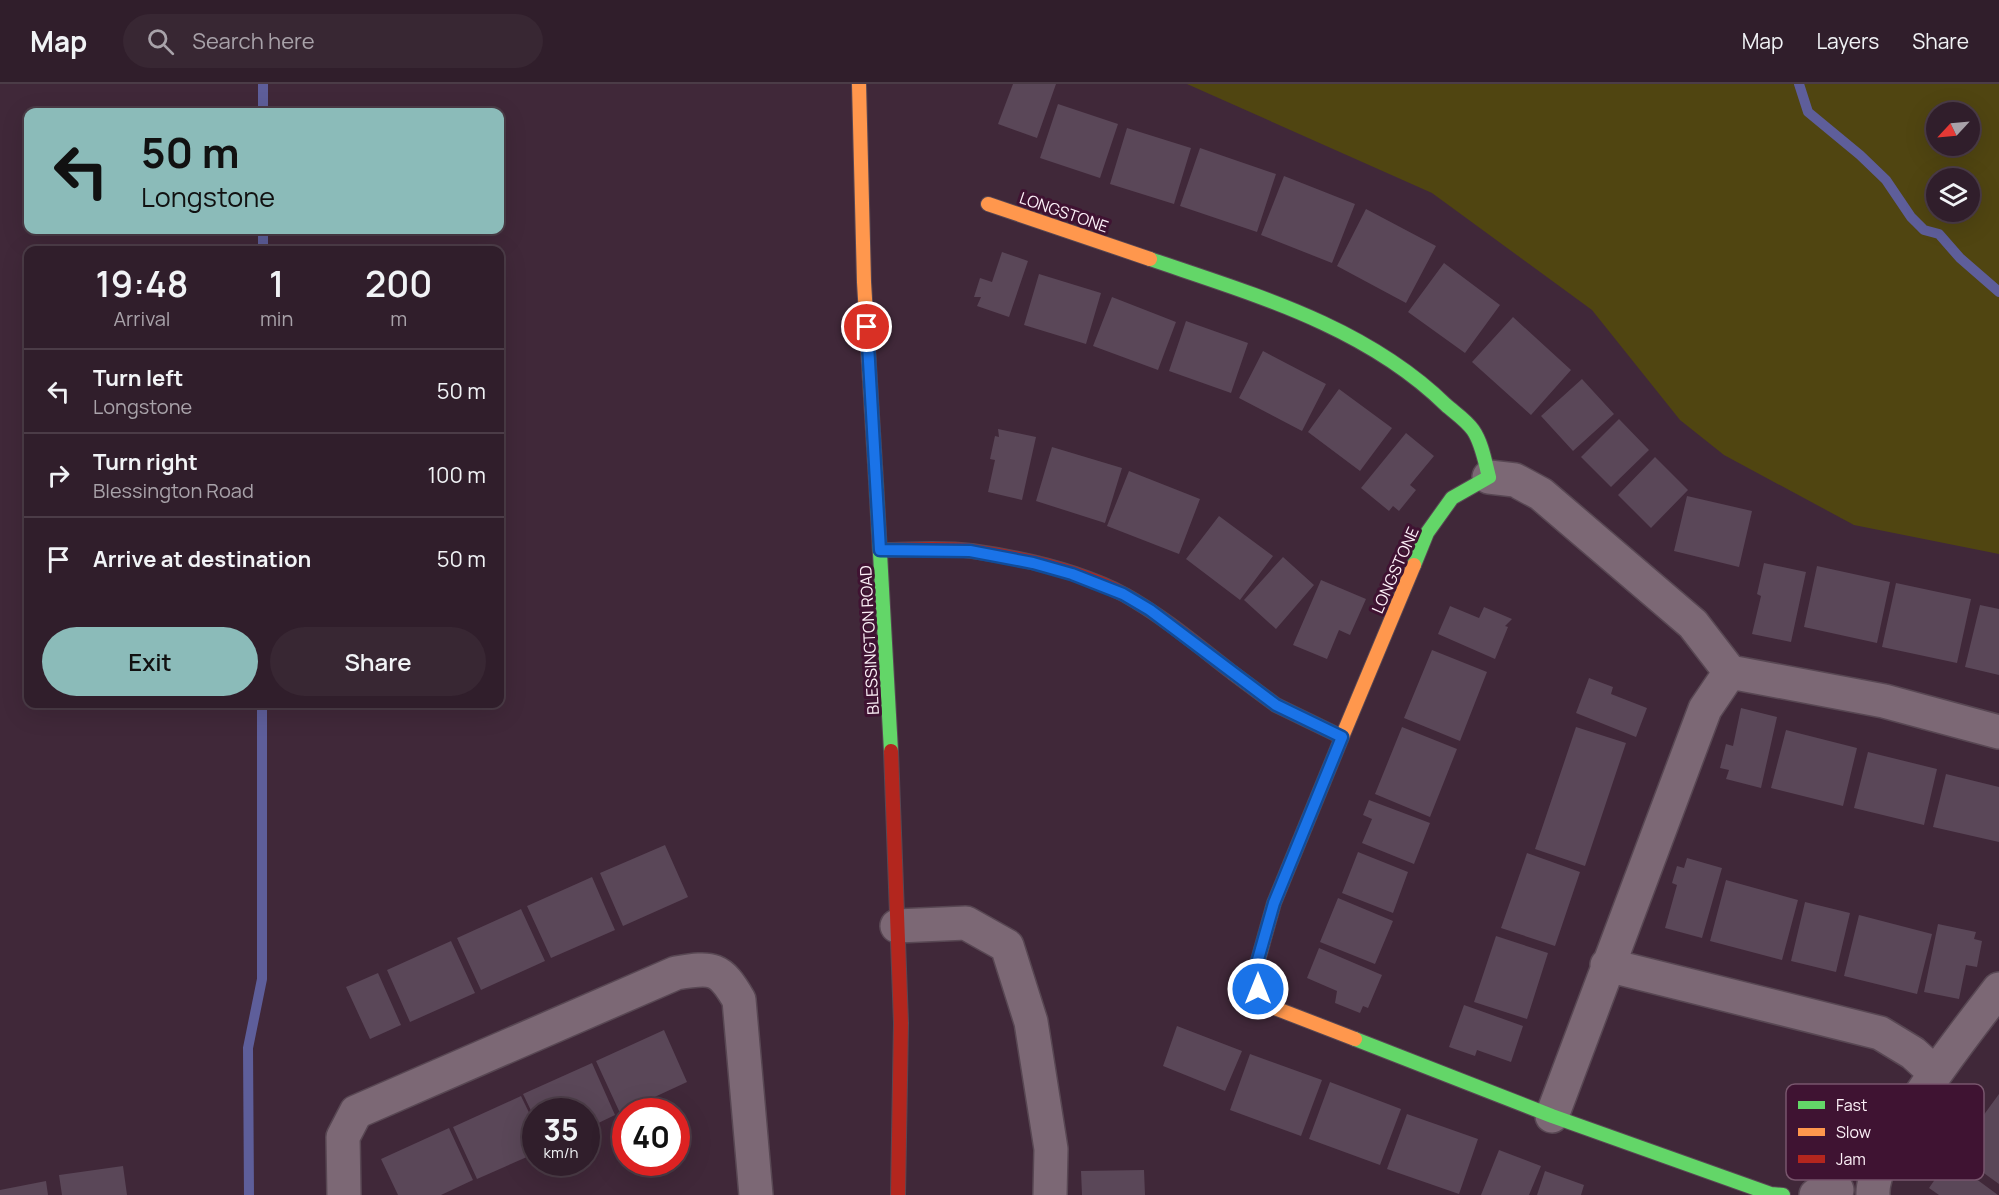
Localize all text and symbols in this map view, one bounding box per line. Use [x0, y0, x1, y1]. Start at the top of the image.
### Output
search box [123, 14, 543, 68]
text: Map [30, 22, 87, 60]
icon: search [144, 25, 177, 58]
text: Search here [192, 26, 315, 56]
text: Map [1742, 27, 1783, 55]
text: Layers [1816, 27, 1879, 55]
text: Share [1912, 27, 1969, 55]
north arrow [1926, 102, 1980, 156]
map controls [1926, 102, 1980, 222]
text: 50 m [141, 123, 239, 181]
icon: left [42, 132, 120, 210]
button: layers [1926, 168, 1980, 222]
text: Longstone [141, 178, 275, 215]
street label: LONGSTONE [1017, 187, 1111, 237]
text: 19:48 [96, 259, 188, 308]
text: 1 [269, 259, 284, 308]
text: 200 [365, 259, 432, 308]
pin [841, 301, 892, 352]
text: Arrival [113, 305, 171, 332]
text: min [260, 305, 293, 332]
text: m [390, 305, 407, 332]
icon: arrive [850, 310, 883, 343]
text: Turn left [93, 363, 183, 393]
icon: left [42, 375, 75, 408]
text: 50 m [437, 376, 486, 406]
text: Longstone [93, 393, 192, 420]
text: Turn right [93, 447, 198, 477]
icon: right [42, 459, 75, 492]
text: 100 m [428, 460, 486, 490]
text: Blessington Road [93, 477, 254, 504]
street label: LONGSTONE [1366, 523, 1424, 617]
icon: arrive [42, 543, 75, 576]
text: Arrive at destination [93, 544, 311, 574]
text: 50 m [437, 544, 486, 574]
street label: BLESSINGTON ROAD [854, 564, 884, 715]
button: Exit [42, 627, 258, 696]
button: Share [270, 627, 486, 696]
position arrow [1226, 957, 1290, 1021]
legend [1786, 1084, 1984, 1180]
text: Fast [1836, 1094, 1867, 1116]
speed limit sign: 40 [612, 1098, 690, 1176]
text: 35 [543, 1109, 579, 1150]
text: Slow [1836, 1121, 1871, 1143]
text: km/h [544, 1142, 578, 1163]
text: Jam [1836, 1148, 1866, 1170]

